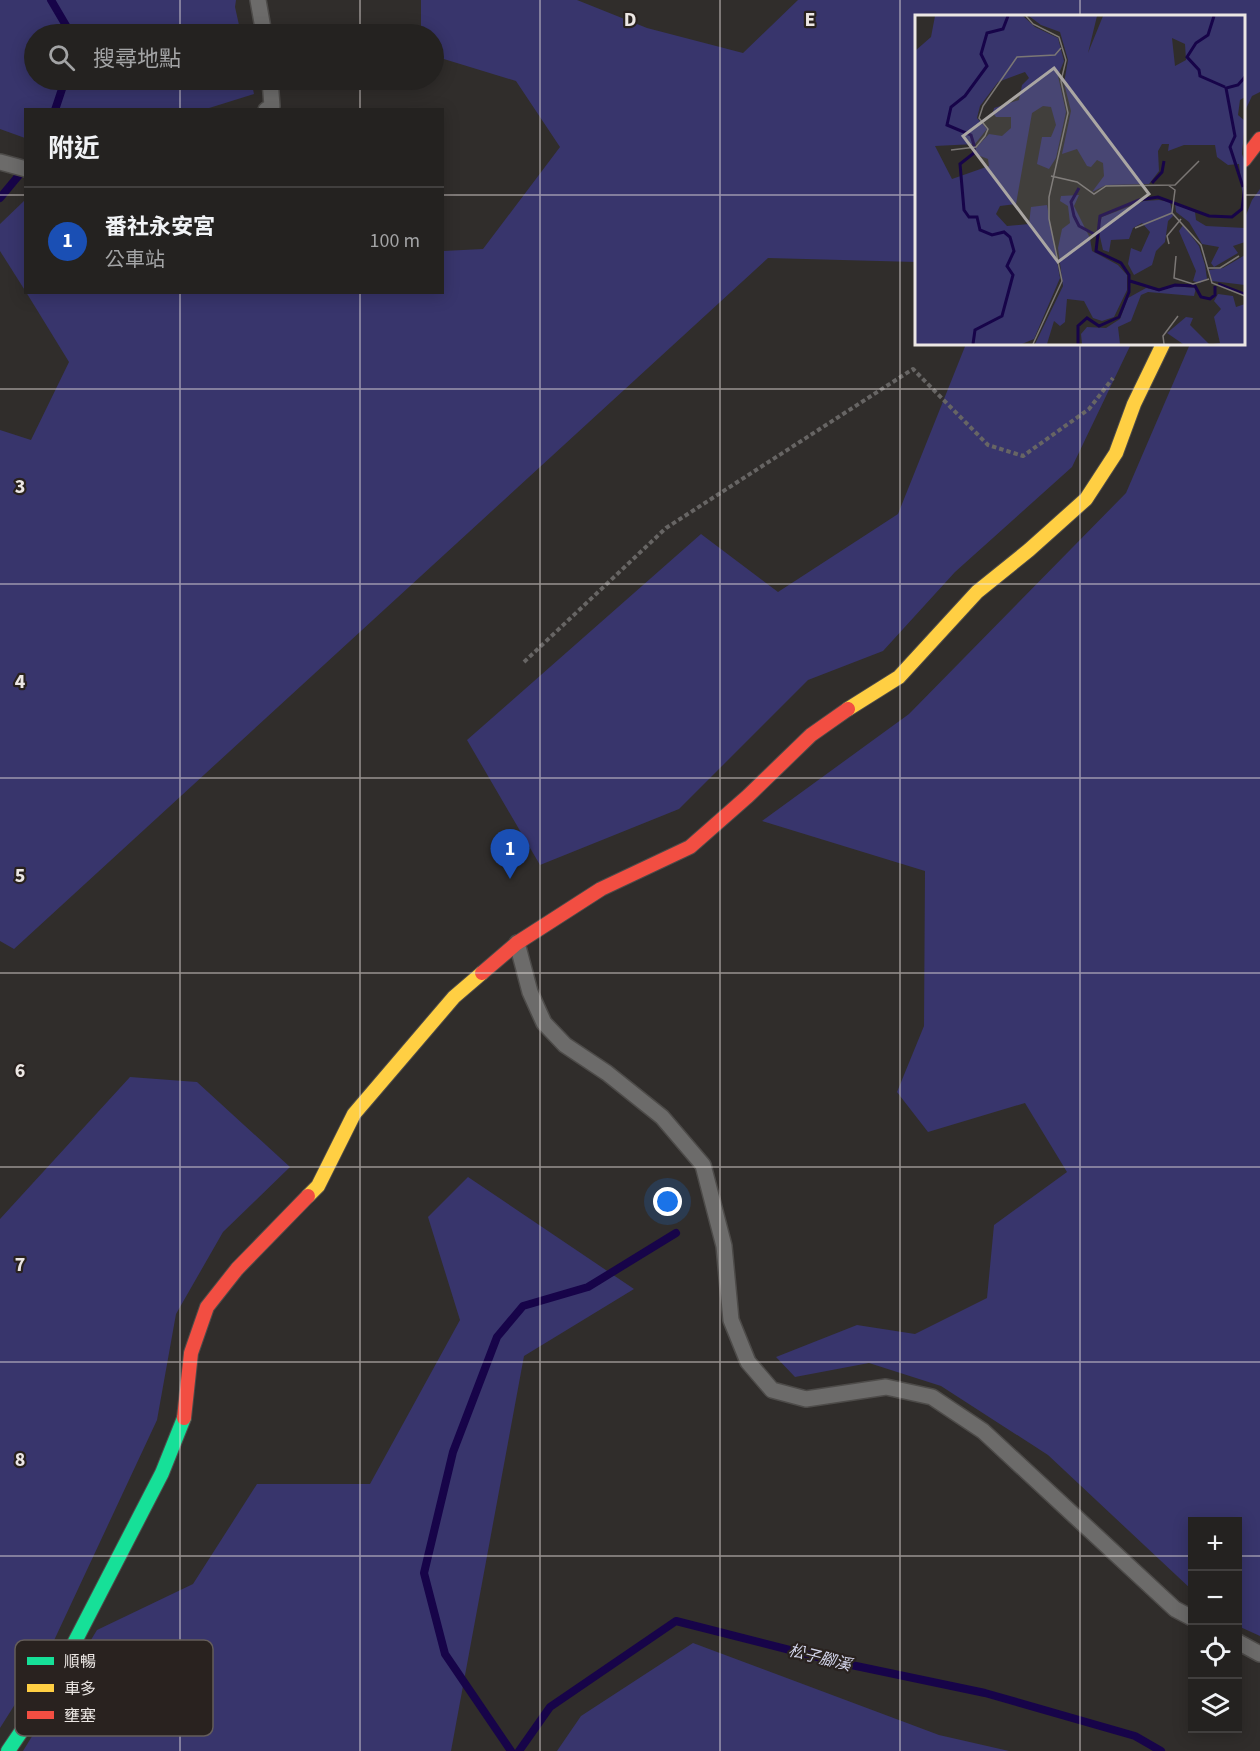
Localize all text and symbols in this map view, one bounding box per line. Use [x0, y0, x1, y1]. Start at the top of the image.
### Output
text: D [624, 6, 636, 34]
text: E [805, 6, 815, 34]
inset map [915, 15, 1245, 345]
search box [24, 24, 444, 90]
icon: search [45, 41, 78, 74]
text: 搜尋地點 [93, 43, 181, 75]
text: 附近 [48, 130, 100, 167]
text: 番社永安宮 [105, 211, 215, 243]
text: 1 [62, 227, 73, 255]
text: 100 m [370, 227, 420, 255]
text: 公車站 [105, 246, 165, 274]
text: 3 [15, 473, 25, 501]
text: 4 [15, 668, 26, 696]
pin: 1 [490, 830, 530, 879]
text: 5 [15, 862, 25, 890]
text: 6 [15, 1057, 25, 1085]
your location [653, 1187, 682, 1216]
text: 7 [15, 1251, 25, 1279]
text: 8 [15, 1446, 25, 1474]
map controls [1188, 1517, 1242, 1733]
button: + [1188, 1517, 1242, 1571]
button: − [1188, 1571, 1242, 1625]
button: locate [1188, 1625, 1242, 1679]
legend [15, 1640, 213, 1736]
water label: 松子腳溪 [786, 1640, 855, 1677]
text: 順暢 [64, 1651, 96, 1673]
text: 車多 [64, 1678, 96, 1700]
button: layers [1188, 1679, 1242, 1733]
text: 壅塞 [64, 1705, 96, 1727]

